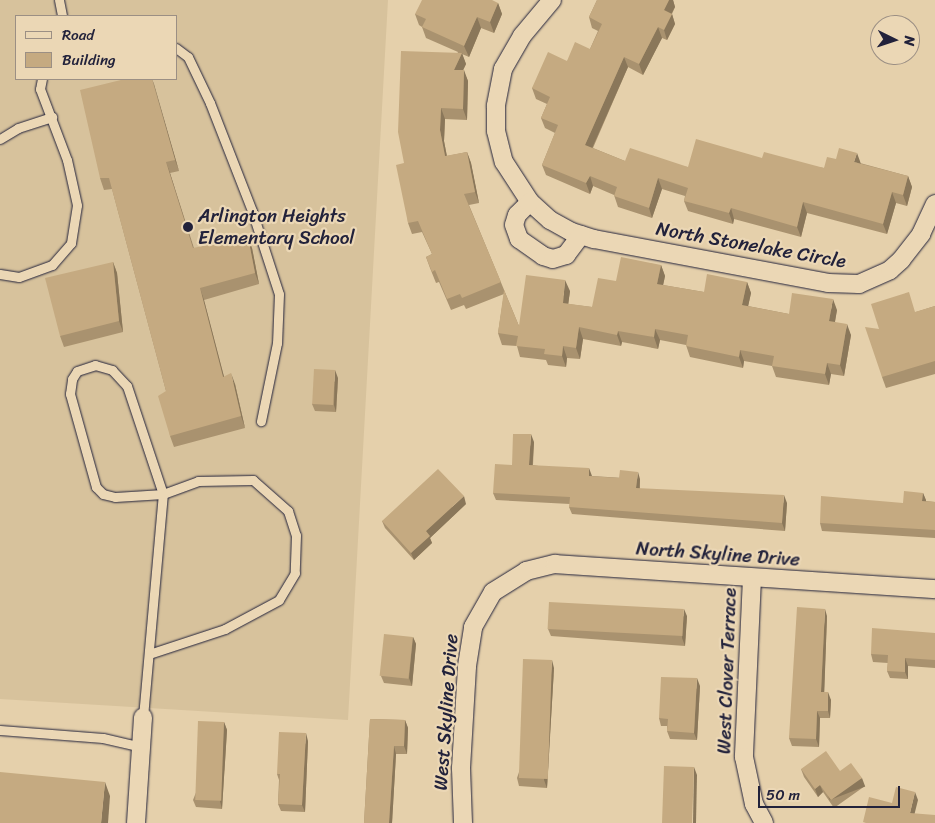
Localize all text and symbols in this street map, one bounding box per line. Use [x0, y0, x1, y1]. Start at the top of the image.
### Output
legend [15, 15, 178, 80]
north arrow [870, 15, 920, 65]
text: Road [62, 22, 94, 48]
text: N [897, 35, 922, 47]
text: Building [62, 47, 116, 73]
place label: Arlington Heights Elementary School [198, 205, 355, 249]
street label: North Stonelake Circle [654, 217, 848, 273]
marker: Arlington Heights Elementary School [182, 221, 194, 233]
street label: North Skyline Drive [635, 537, 801, 571]
street label: West Clover Terrace [713, 587, 741, 755]
street label: West Skyline Drive [429, 633, 463, 791]
scale bar [760, 776, 902, 808]
text: 50 m [766, 782, 800, 808]

